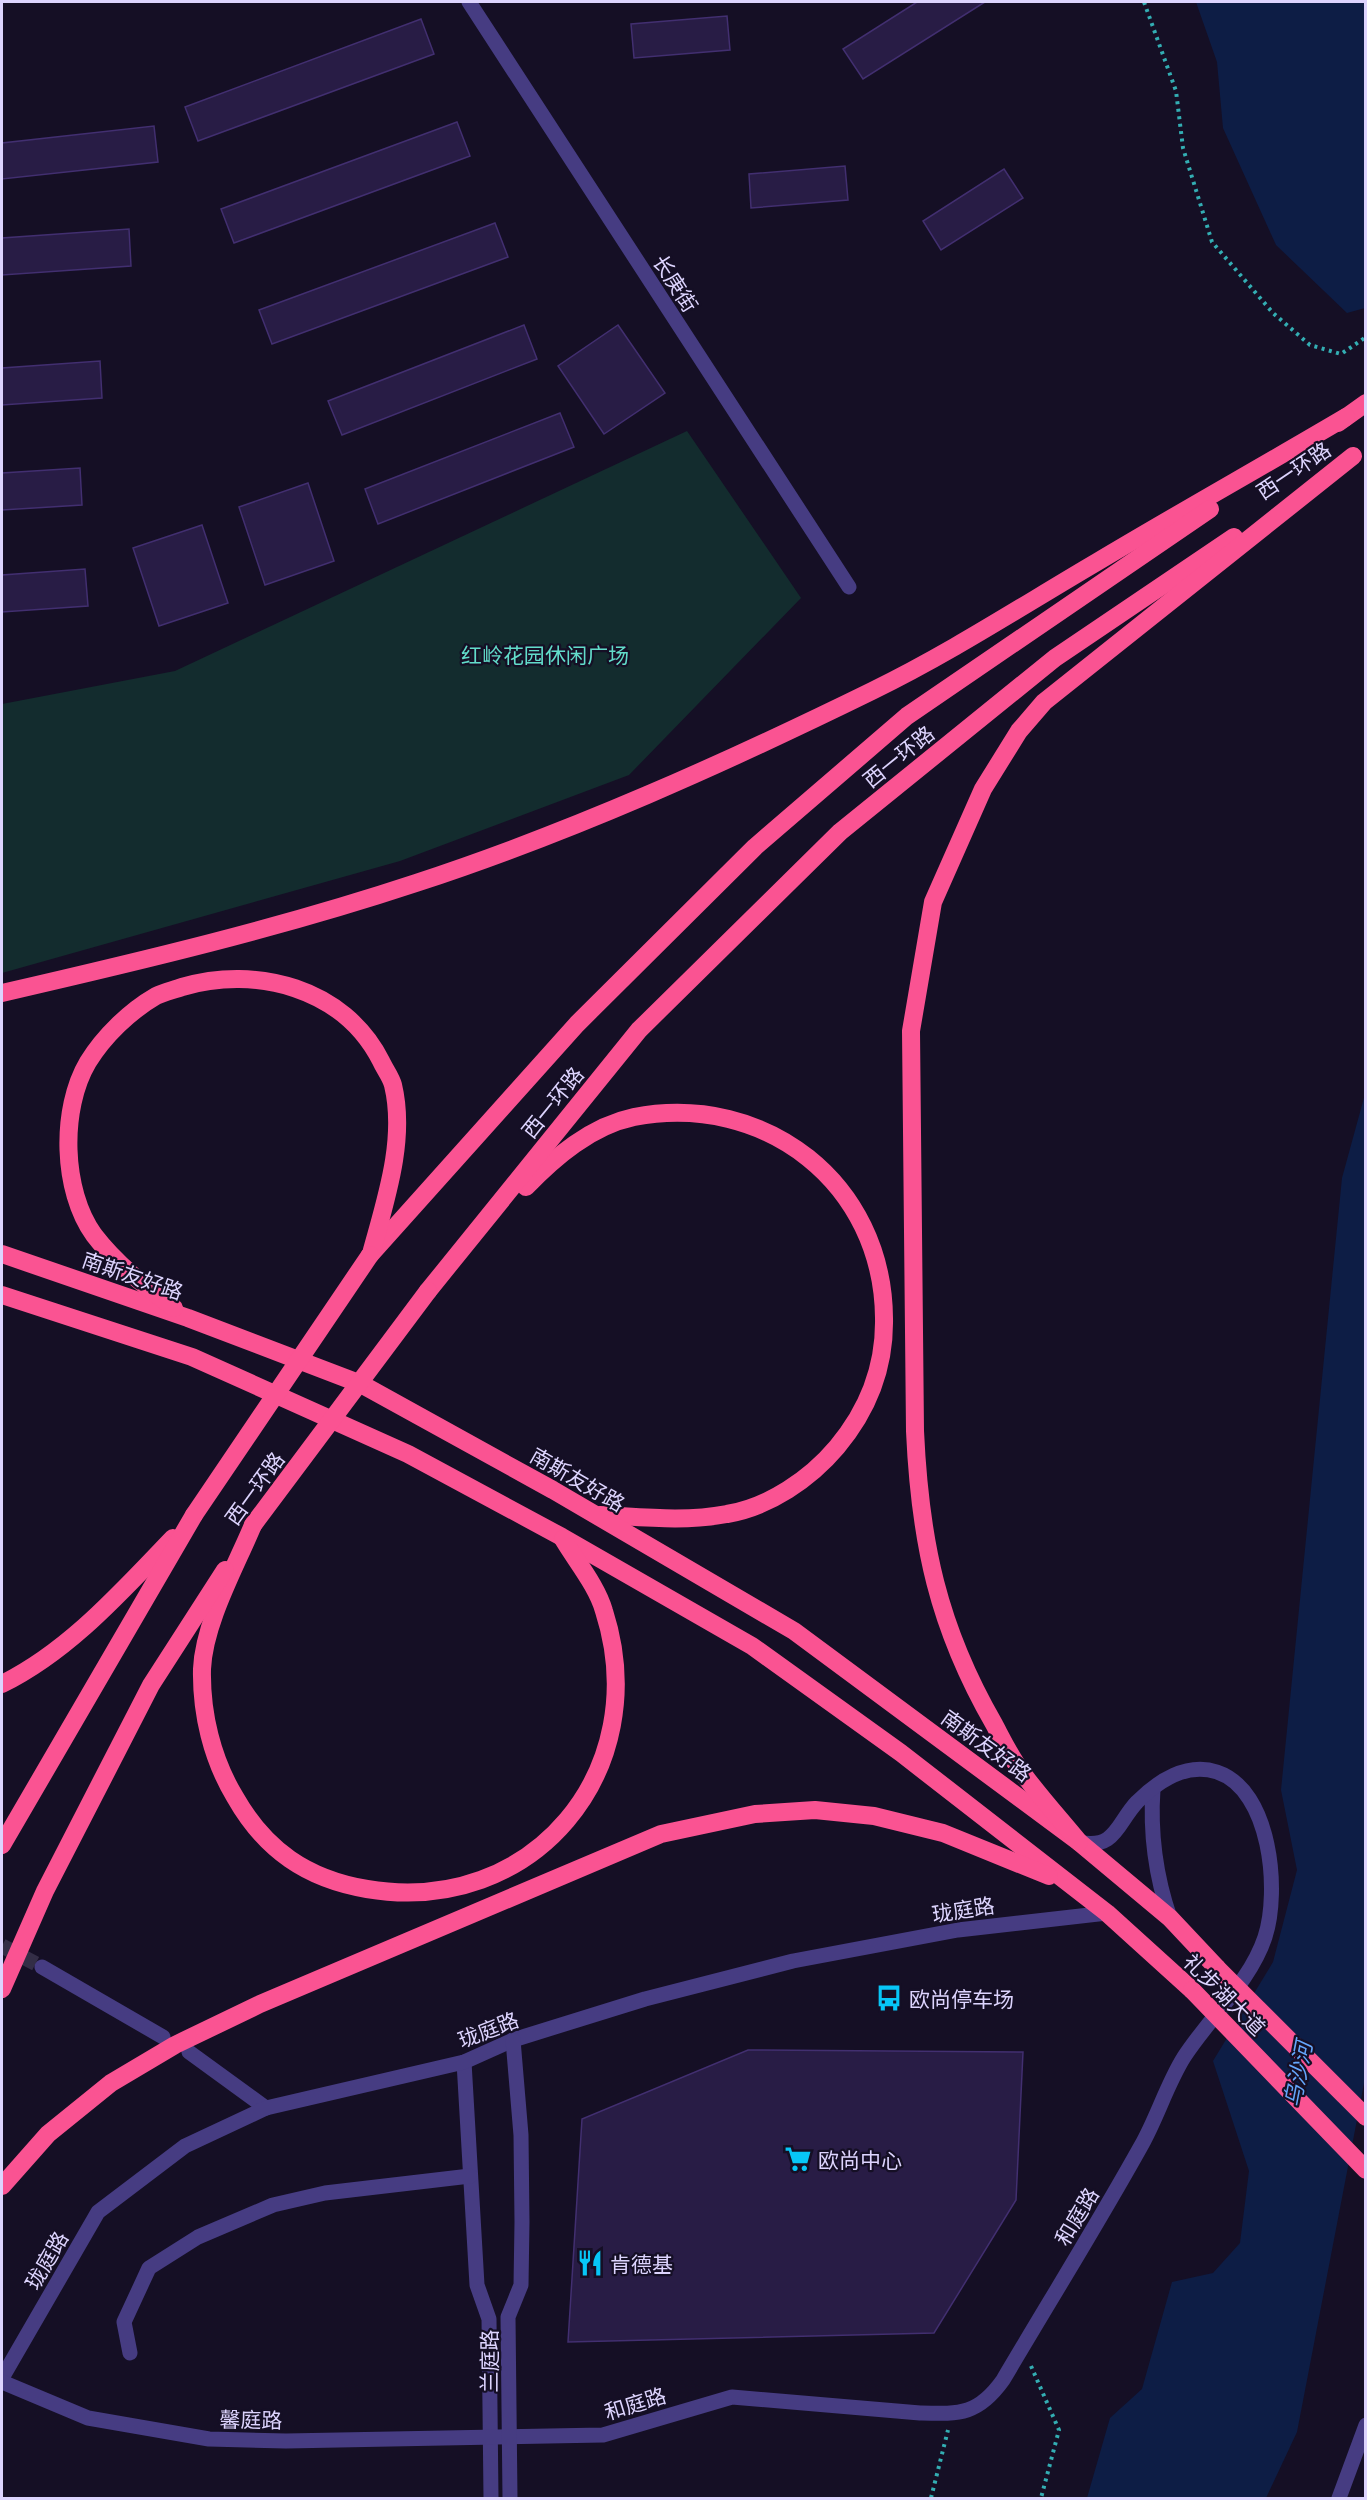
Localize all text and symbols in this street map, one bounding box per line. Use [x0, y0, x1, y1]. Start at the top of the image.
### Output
street label: 长庚街 [648, 250, 704, 316]
street label: 西一环路 [1251, 436, 1335, 504]
park label: 红岭花园休闲广场 [461, 642, 629, 667]
street label: 西一环路 [857, 720, 939, 792]
street label: 西一环路 [516, 1061, 588, 1143]
street label: 南斯友好路 [79, 1246, 187, 1304]
street label: 南斯友好路 [526, 1442, 630, 1516]
street label: 西一环路 [219, 1447, 289, 1529]
street label: 南斯友好路 [937, 1704, 1037, 1786]
street label: 珑庭路 [930, 1892, 996, 1926]
street label: 礼步湖大道 [1179, 1948, 1271, 2040]
bus stop icon: 欧尚停车场 [874, 1983, 904, 2013]
place label: 欧尚停车场 [909, 1986, 1014, 2011]
street label: 珑庭路 [454, 2006, 522, 2052]
water label: 乌沙河 [1278, 2035, 1317, 2109]
supermarket icon: 欧尚中心 [783, 2144, 813, 2174]
place label: 欧尚中心 [818, 2147, 902, 2172]
street label: 和庭路 [1049, 2183, 1103, 2249]
street label: 珑庭路 [19, 2226, 73, 2294]
restaurant icon: 肯德基 [575, 2248, 605, 2278]
place label: 肯德基 [610, 2251, 673, 2276]
street label: 兰庭路 [476, 2330, 501, 2393]
street label: 和庭路 [601, 2382, 669, 2424]
street label: 馨庭路 [219, 2406, 283, 2432]

